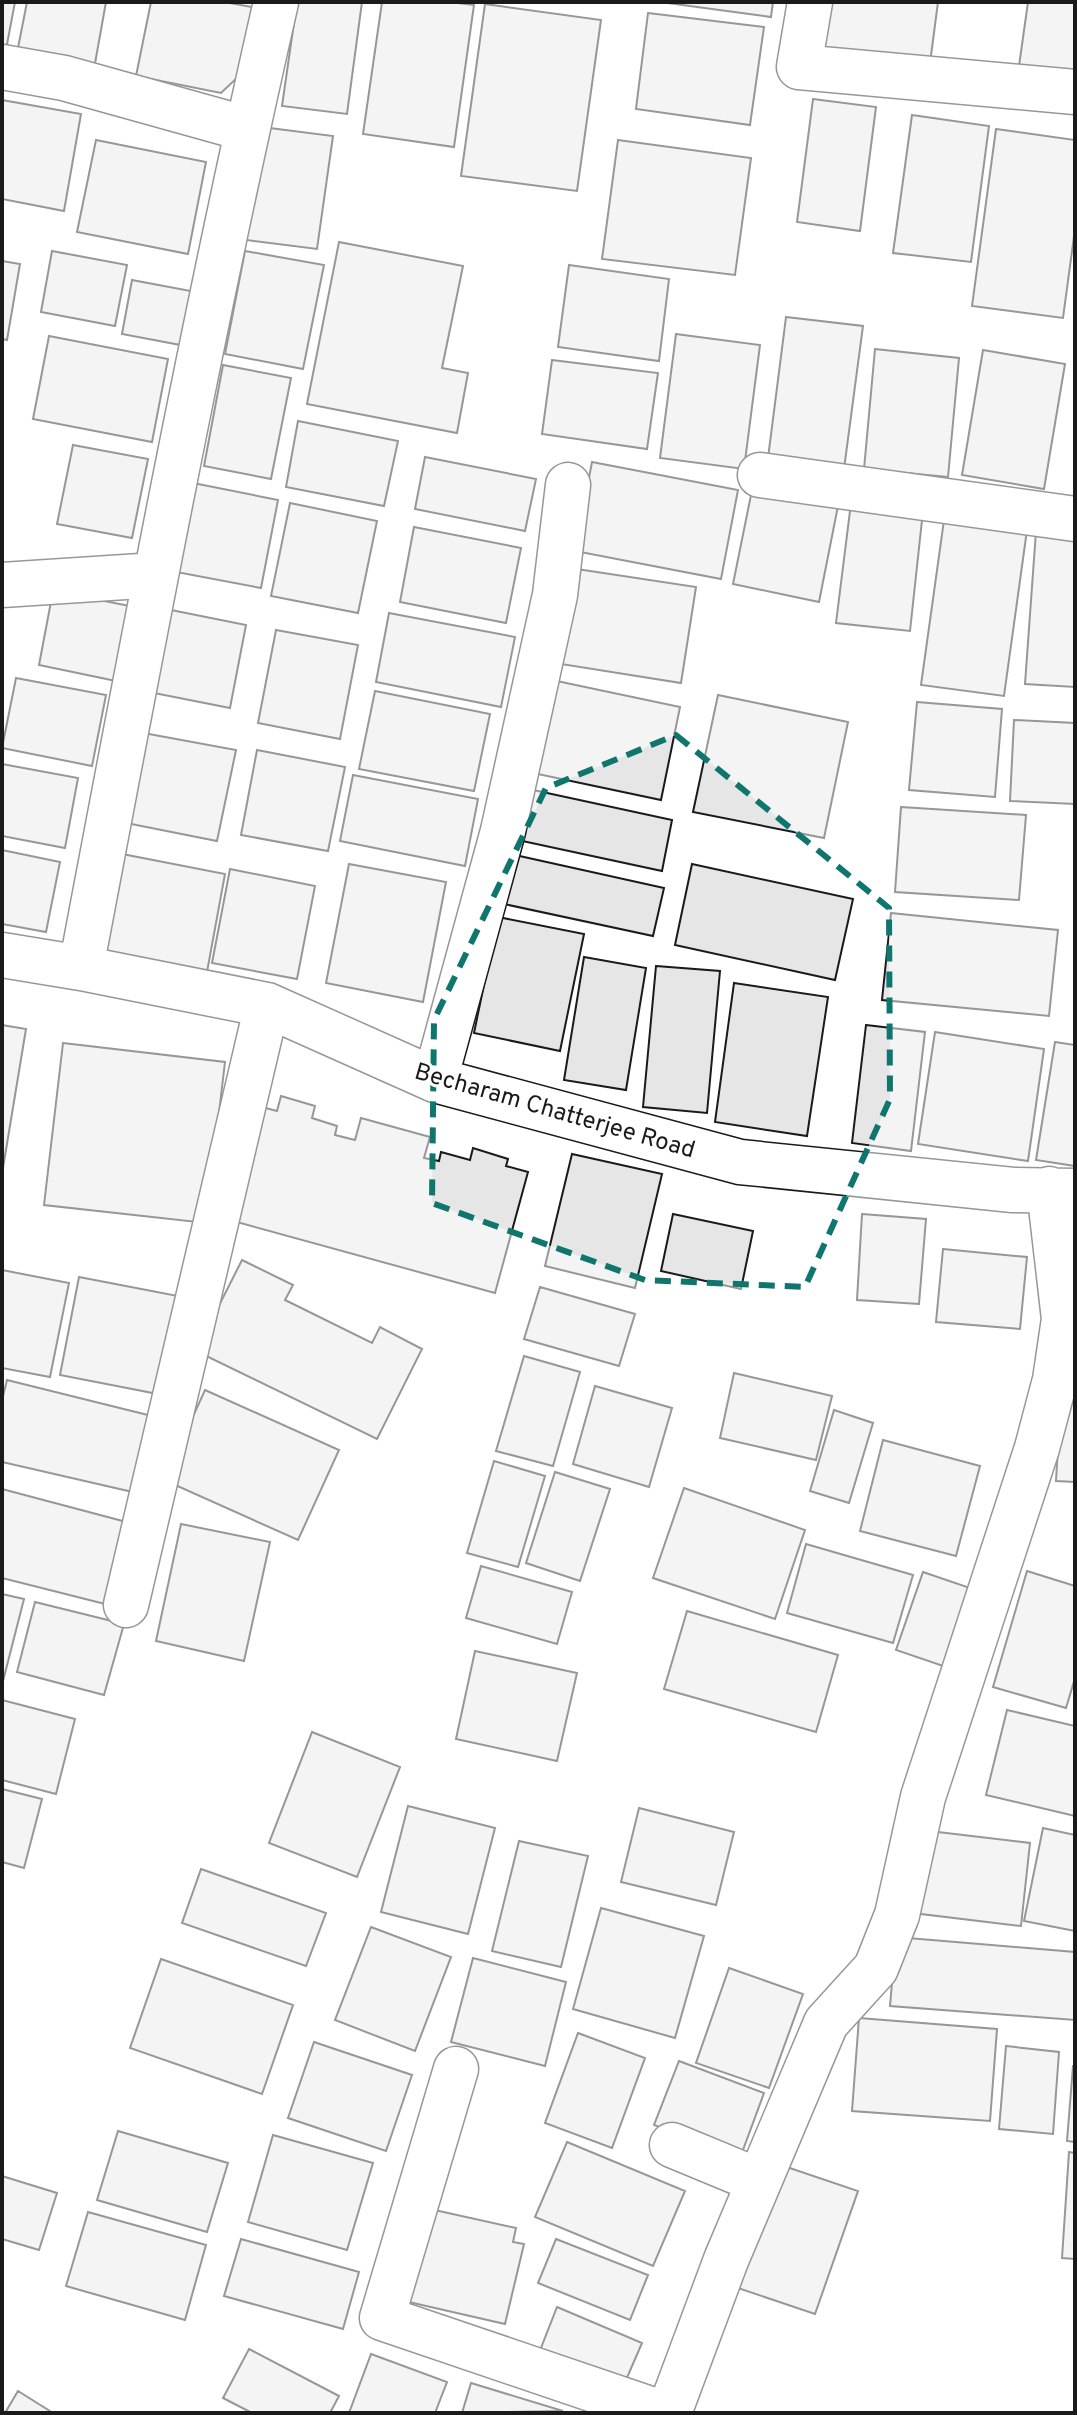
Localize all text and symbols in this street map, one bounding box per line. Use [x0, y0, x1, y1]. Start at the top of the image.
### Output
street label: Becharam Chatterjee Road [411, 1057, 698, 1166]

